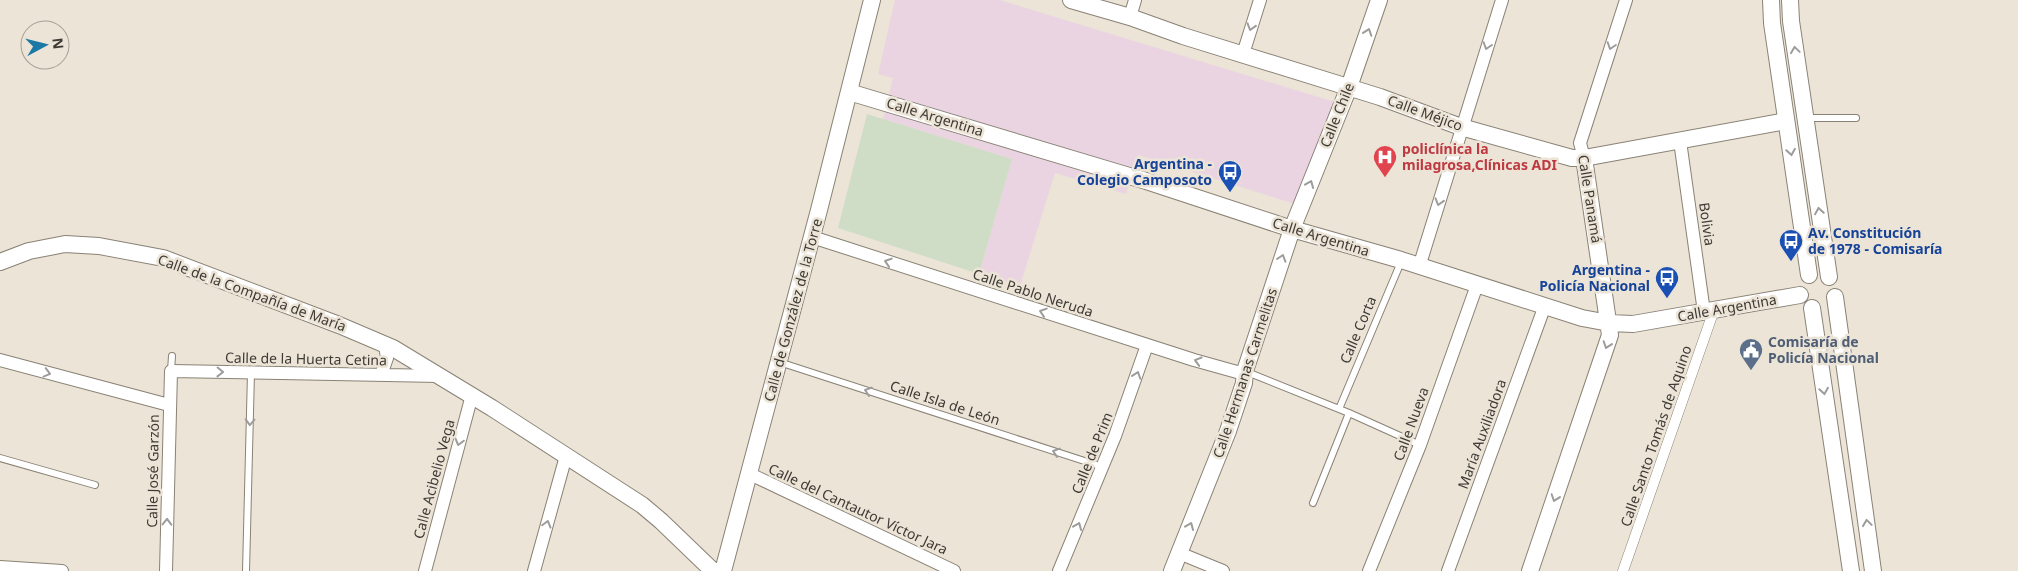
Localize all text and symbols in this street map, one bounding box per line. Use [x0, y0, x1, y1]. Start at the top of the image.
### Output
north arrow [20, 20, 70, 70]
one-way arrow [1247, 23, 1257, 31]
one-way arrow [1362, 28, 1372, 37]
text: N [48, 37, 69, 50]
one-way arrow [1483, 42, 1493, 50]
one-way arrow [1607, 42, 1617, 50]
one-way arrow [1791, 46, 1801, 55]
street label: Calle Chile [1315, 80, 1358, 150]
street label: Calle Méjico [1385, 90, 1465, 135]
street label: Calle Argentina [884, 93, 986, 140]
place label: policlínica la milagrosa,Clínicas ADI [1402, 139, 1557, 174]
hospital icon: policlínica la milagrosa,Clínicas ADI [1372, 144, 1398, 178]
one-way arrow [1785, 149, 1796, 157]
street label: Calle Panamá [1574, 153, 1607, 244]
place label: Argentina - Colegio Camposoto [1077, 154, 1213, 189]
bus stop icon: Argentina - Colegio Camposoto [1217, 159, 1243, 193]
one-way arrow [1304, 180, 1314, 189]
one-way arrow [1434, 197, 1444, 205]
street label: Bolivia [1695, 201, 1720, 247]
one-way arrow [1814, 207, 1825, 215]
street label: Calle Argentina [1270, 213, 1372, 260]
street label: Calle de González de la Torre [759, 216, 826, 403]
place label: Av. Constitución de 1978 - Comisaría [1808, 223, 1942, 258]
bus stop icon: Av. Constitución de 1978 - Comisaría [1778, 228, 1804, 262]
street label: Calle de la Compañía de María [155, 250, 349, 336]
one-way arrow [1276, 255, 1286, 263]
one-way arrow [885, 258, 893, 268]
place label: Argentina - Policía Nacional [1539, 260, 1651, 295]
street label: Calle Pablo Neruda [971, 264, 1096, 321]
bus stop icon: Argentina - Policía Nacional [1654, 265, 1680, 299]
street label: Calle Hermanas Carmelitas [1208, 285, 1281, 460]
street label: Calle Argentina [1676, 289, 1778, 326]
street label: Calle Corta [1335, 293, 1380, 366]
one-way arrow [1039, 307, 1048, 317]
place label: Comisaría de Policía Nacional [1768, 332, 1879, 367]
public building icon: Comisaría de Policía Nacional [1738, 337, 1764, 371]
one-way arrow [1603, 340, 1613, 348]
street label: Calle Santo Tomás de Aquino [1616, 343, 1696, 529]
street label: Calle de la Huerta Cetina [225, 348, 387, 369]
one-way arrow [1193, 356, 1202, 367]
one-way arrow [43, 367, 52, 378]
one-way arrow [216, 367, 224, 377]
one-way arrow [1131, 371, 1141, 379]
street label: Calle Isla de León [888, 376, 1003, 429]
street label: María Auxiliadora [1453, 376, 1510, 491]
street label: Calle Nueva [1388, 384, 1433, 463]
one-way arrow [865, 387, 873, 397]
one-way arrow [1819, 387, 1829, 395]
street label: Calle de Prim [1067, 409, 1117, 497]
street label: Calle José Garzón [142, 414, 163, 528]
street label: Calle Acibelio Vega [408, 417, 459, 541]
one-way arrow [245, 418, 255, 426]
one-way arrow [454, 438, 465, 447]
one-way arrow [1053, 448, 1061, 458]
street label: Calle del Cantautor Víctor Jara [765, 459, 951, 559]
one-way arrow [1550, 494, 1560, 502]
one-way arrow [162, 518, 172, 526]
one-way arrow [1862, 518, 1872, 527]
one-way arrow [542, 520, 552, 529]
one-way arrow [1072, 522, 1083, 531]
one-way arrow [1184, 522, 1195, 531]

